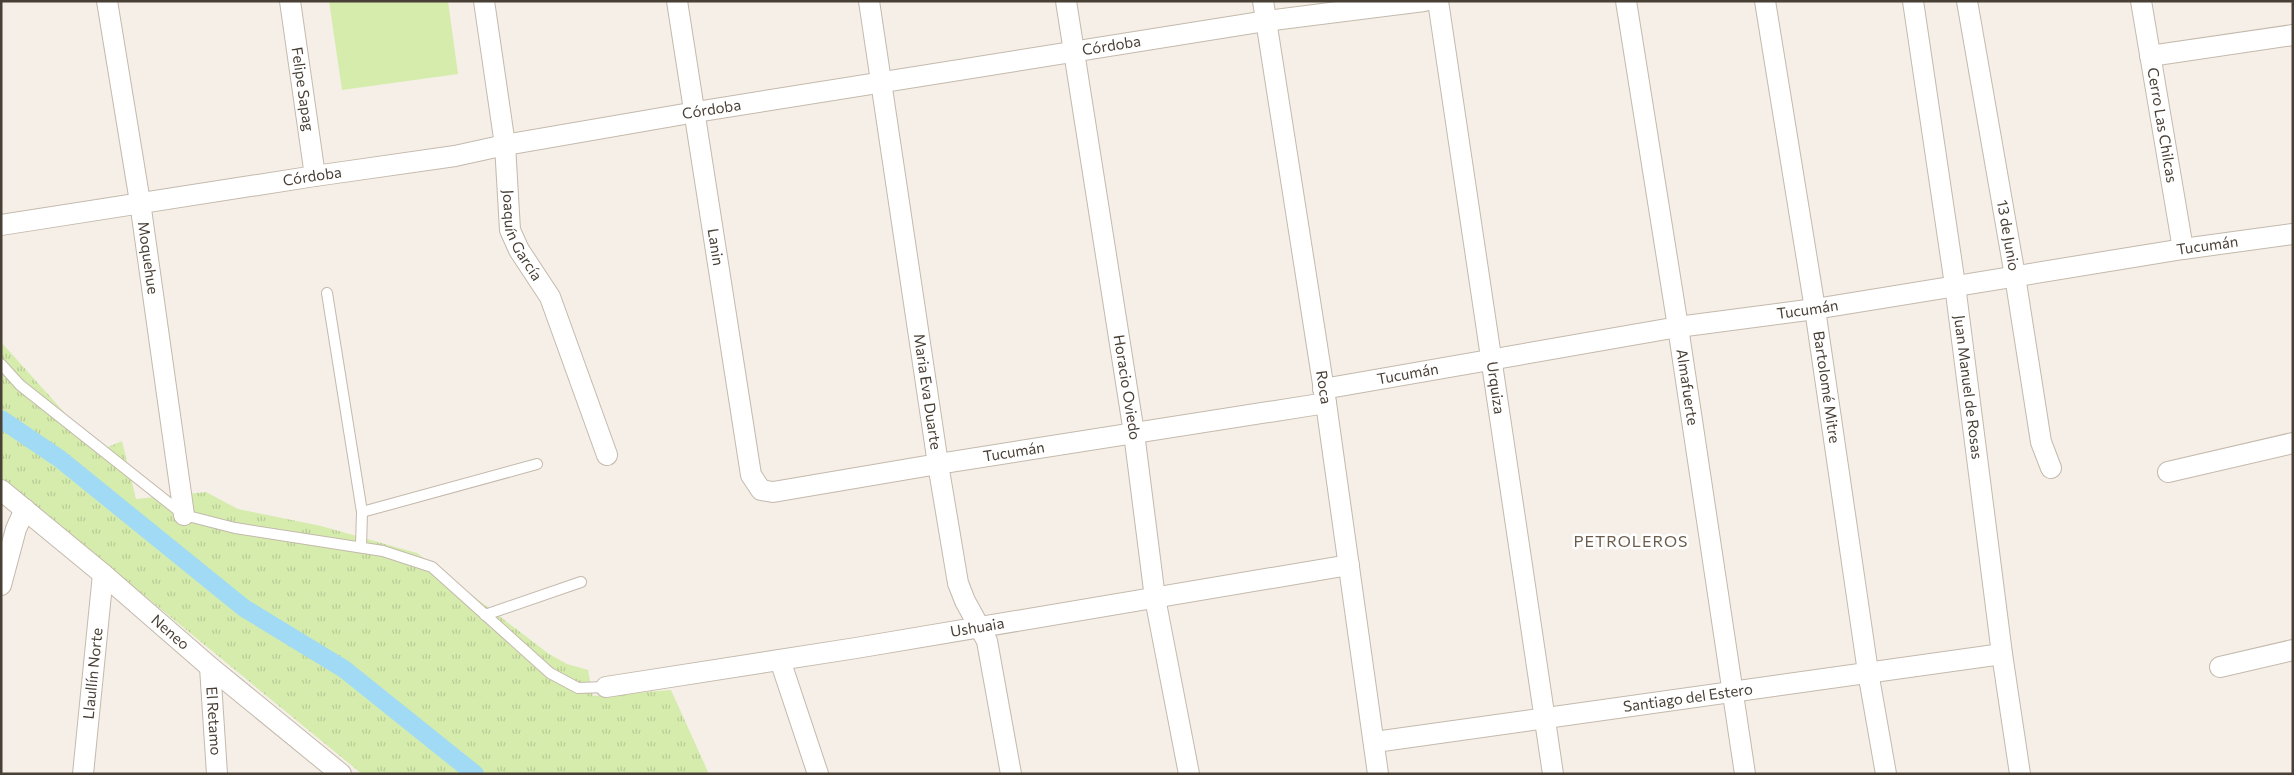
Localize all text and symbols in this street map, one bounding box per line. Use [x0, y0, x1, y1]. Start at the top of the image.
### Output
street label: Córdoba [1081, 31, 1142, 58]
street label: Felipe Sapag [289, 46, 319, 132]
street label: Cerro Las Chilcas [2144, 66, 2182, 184]
street label: Córdoba [681, 95, 742, 122]
street label: Córdoba [281, 162, 343, 189]
street label: Joaquín García [500, 189, 547, 284]
street label: 13 de Junio [1994, 199, 2024, 272]
street label: Moquehue [135, 220, 163, 295]
street label: Lanin [705, 227, 728, 267]
street label: Tucumán [2175, 232, 2239, 258]
street label: Tucumán [1775, 295, 1839, 322]
street label: Juan Manuel de Rosas [1951, 314, 1987, 460]
street label: Bartolomé Mitre [1810, 330, 1844, 444]
street label: Maria Eva Duarte [911, 332, 946, 451]
street label: Horacio Oviedo [1111, 333, 1145, 441]
street label: Almafuerte [1673, 347, 1703, 427]
street label: Tucumán [1375, 359, 1440, 387]
street label: Urquiza [1484, 360, 1509, 415]
street label: Roca [1313, 369, 1336, 405]
street label: Tucumán [982, 437, 1046, 465]
district label: PETROLEROS [1574, 531, 1688, 550]
street label: Neneo [148, 610, 194, 653]
street label: Ushuaia [949, 613, 1005, 640]
street label: Llaullín Norte [79, 627, 106, 720]
street label: Santiago del Estero [1622, 679, 1754, 715]
street label: El Retamo [203, 686, 226, 756]

